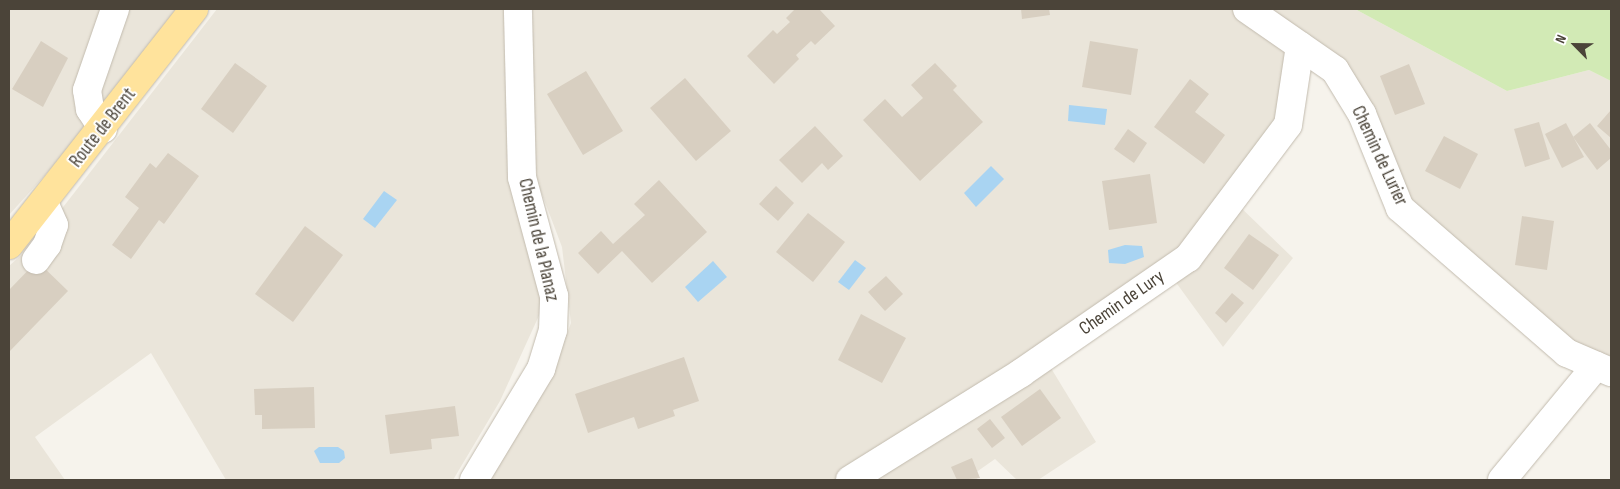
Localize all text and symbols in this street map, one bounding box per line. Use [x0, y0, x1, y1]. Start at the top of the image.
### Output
north arrow [1550, 20, 1600, 70]
text: N [1551, 32, 1570, 46]
street label: Route de Brent [65, 84, 141, 172]
street label: Chemin de Lurier [1346, 102, 1412, 210]
street label: Chemin de la Planaz [513, 176, 563, 304]
street label: Chemin de Lury [1075, 265, 1169, 341]

